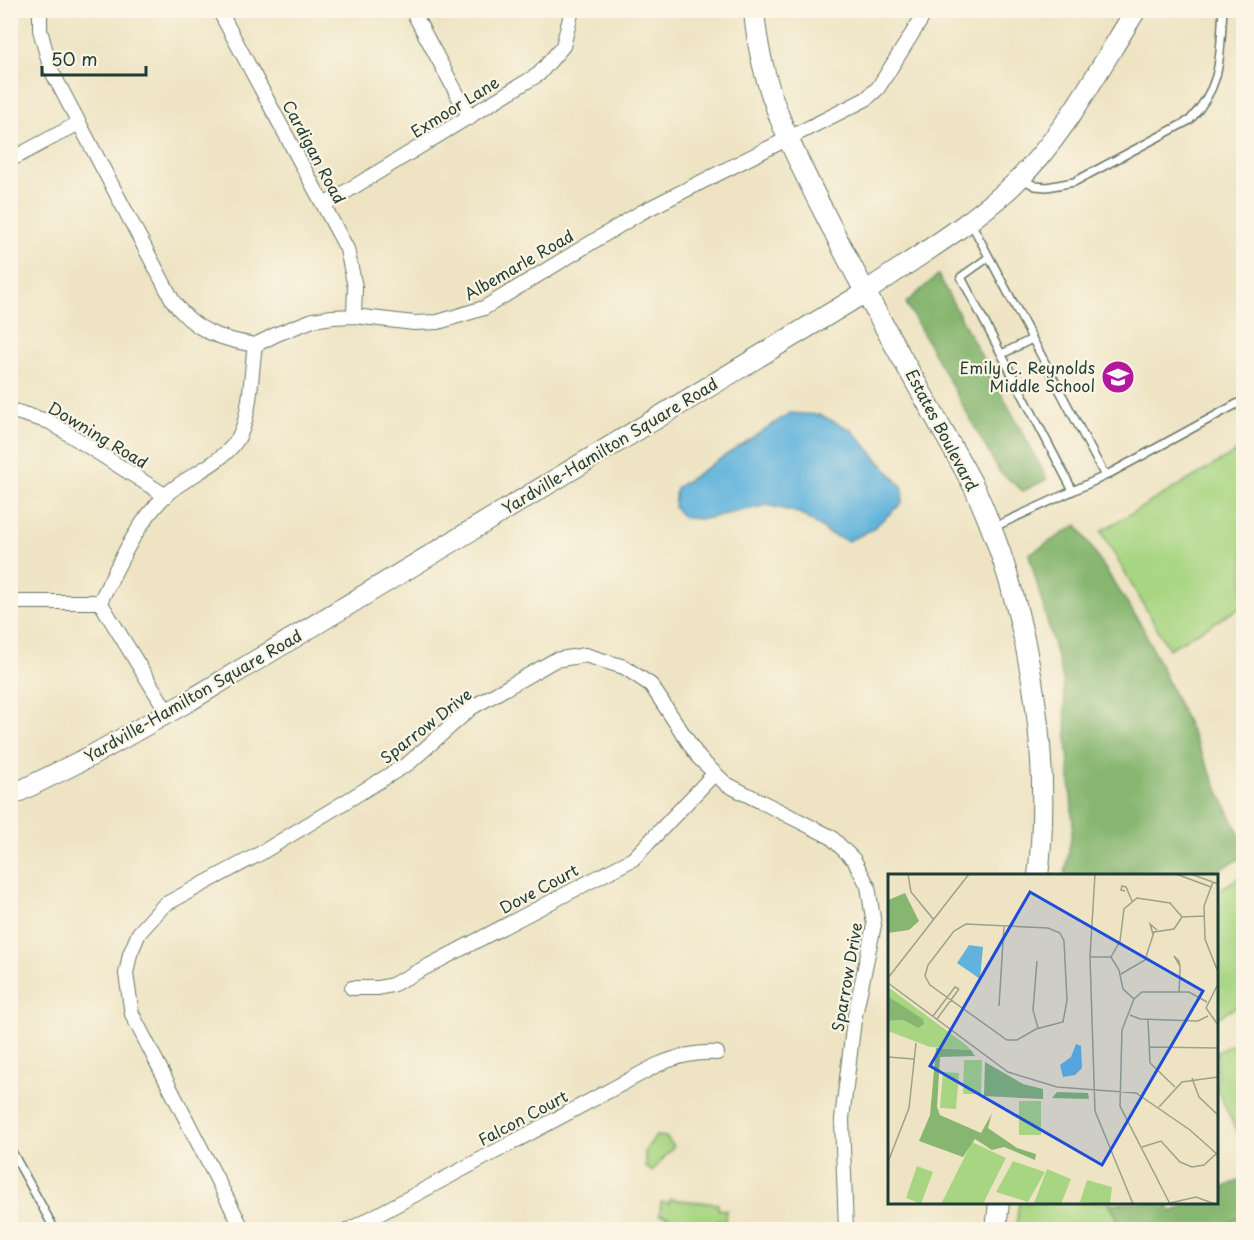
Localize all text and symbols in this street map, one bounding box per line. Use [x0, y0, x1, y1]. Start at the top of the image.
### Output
scale bar [42, 39, 146, 77]
text: 50 m [51, 45, 98, 72]
street label: Exmoor Lane [406, 69, 503, 143]
street label: Cardigan Road [277, 95, 352, 208]
street label: Albemarle Road [459, 223, 578, 305]
place label: Emily C. Reynolds Middle School [959, 355, 1095, 397]
school or university icon: Emily C. Reynolds Middle School [1100, 359, 1136, 395]
street label: Estates Boulevard [901, 364, 985, 495]
street label: Yardville-Hamilton Square Road [497, 371, 722, 519]
street label: Downing Road [44, 395, 153, 474]
street label: Yardville-Hamilton Square Road [79, 623, 306, 767]
street label: Sparrow Drive [374, 682, 476, 769]
street label: Dove Court [495, 857, 583, 919]
inset map [888, 874, 1218, 1204]
street label: Sparrow Drive [825, 920, 867, 1033]
street label: Falcon Court [473, 1083, 572, 1151]

